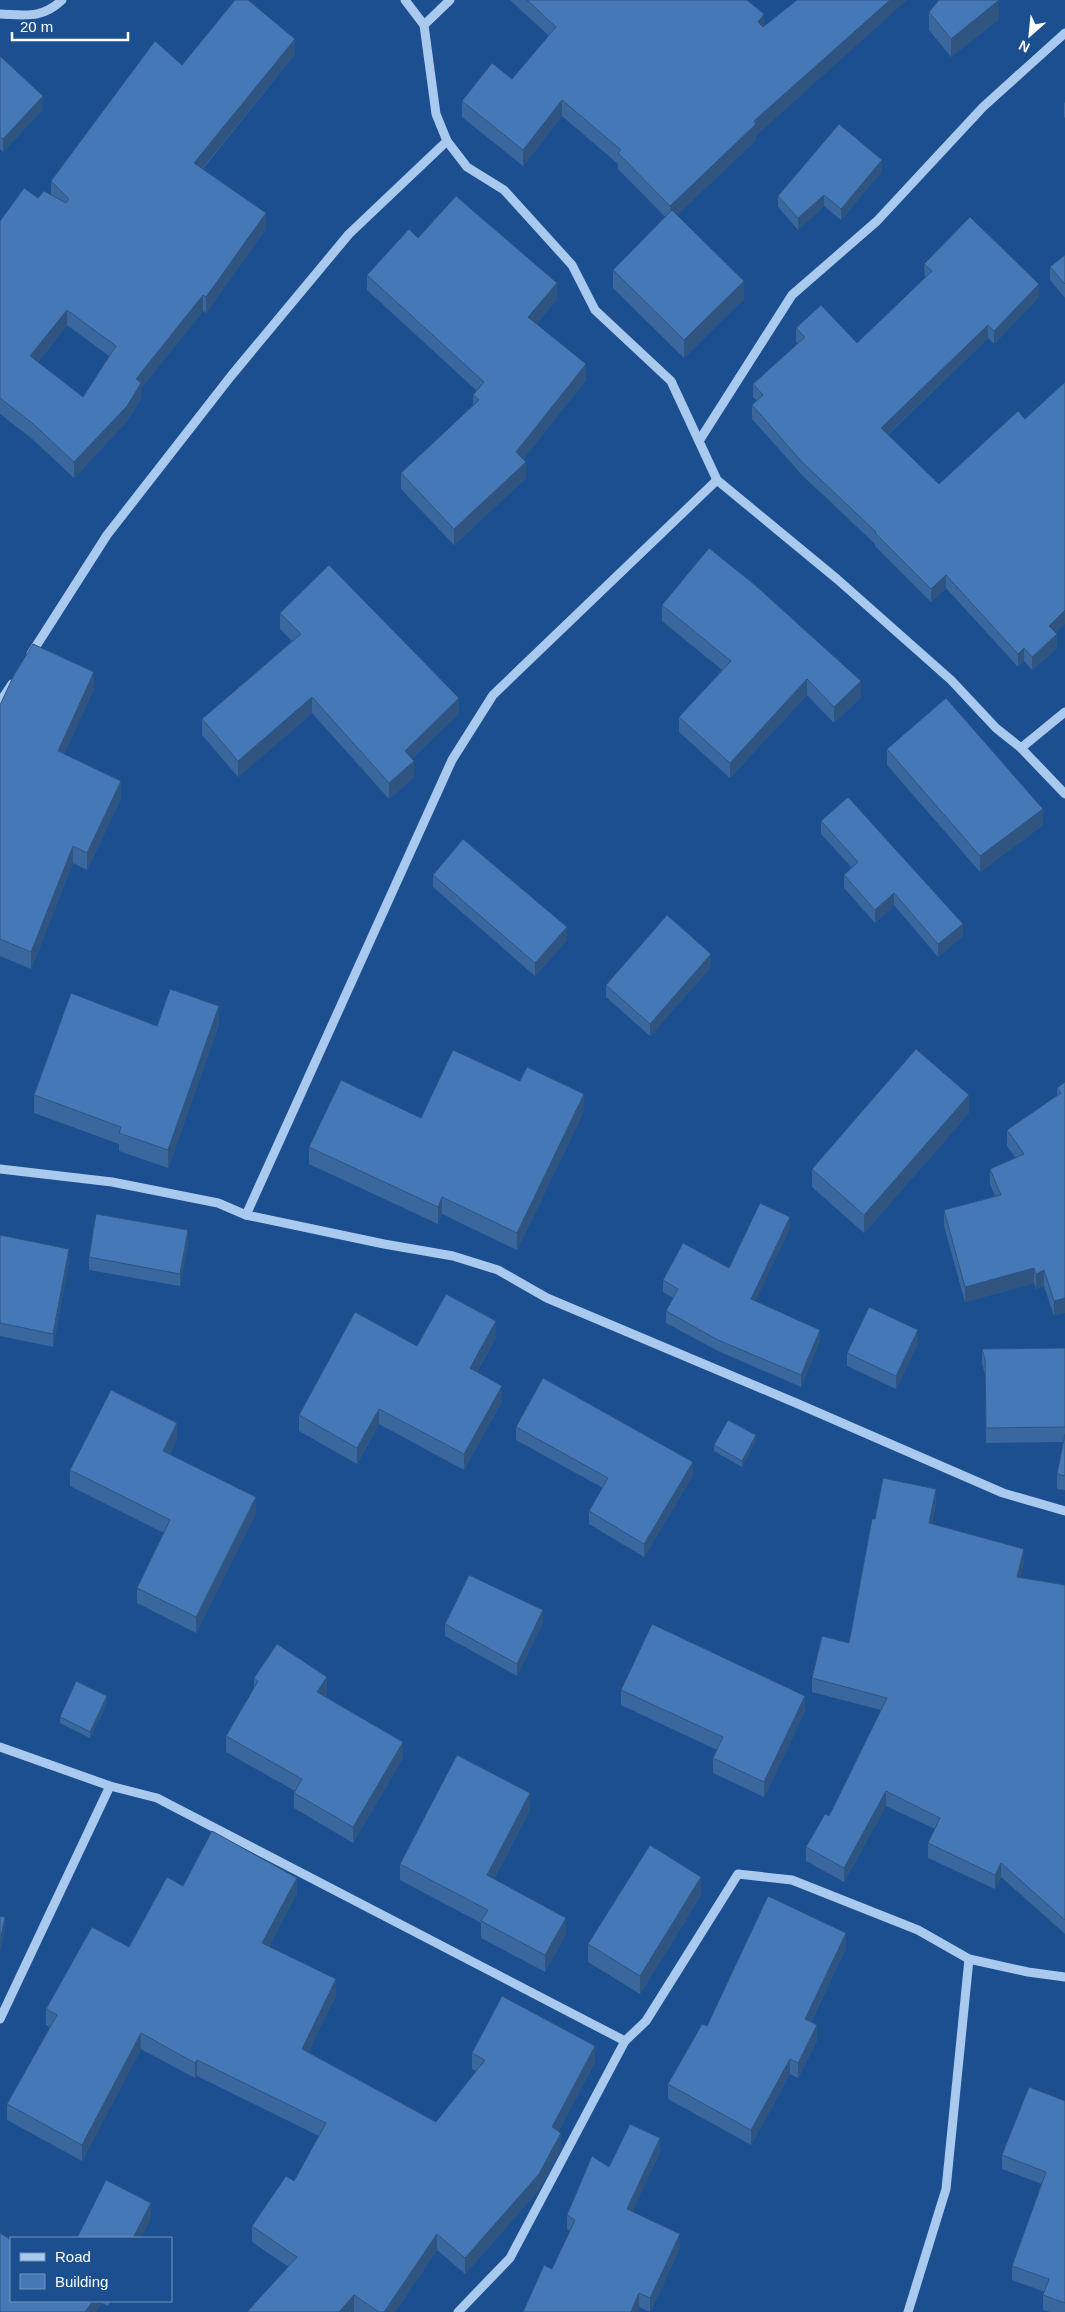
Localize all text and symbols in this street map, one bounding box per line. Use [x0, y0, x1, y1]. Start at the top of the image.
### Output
scale bar [12, 10, 129, 42]
north arrow [1005, 10, 1055, 60]
text: 20 m [20, 18, 53, 35]
text: N [1016, 37, 1032, 56]
legend [10, 2237, 172, 2302]
text: Road [55, 2248, 91, 2265]
text: Building [55, 2273, 108, 2290]

